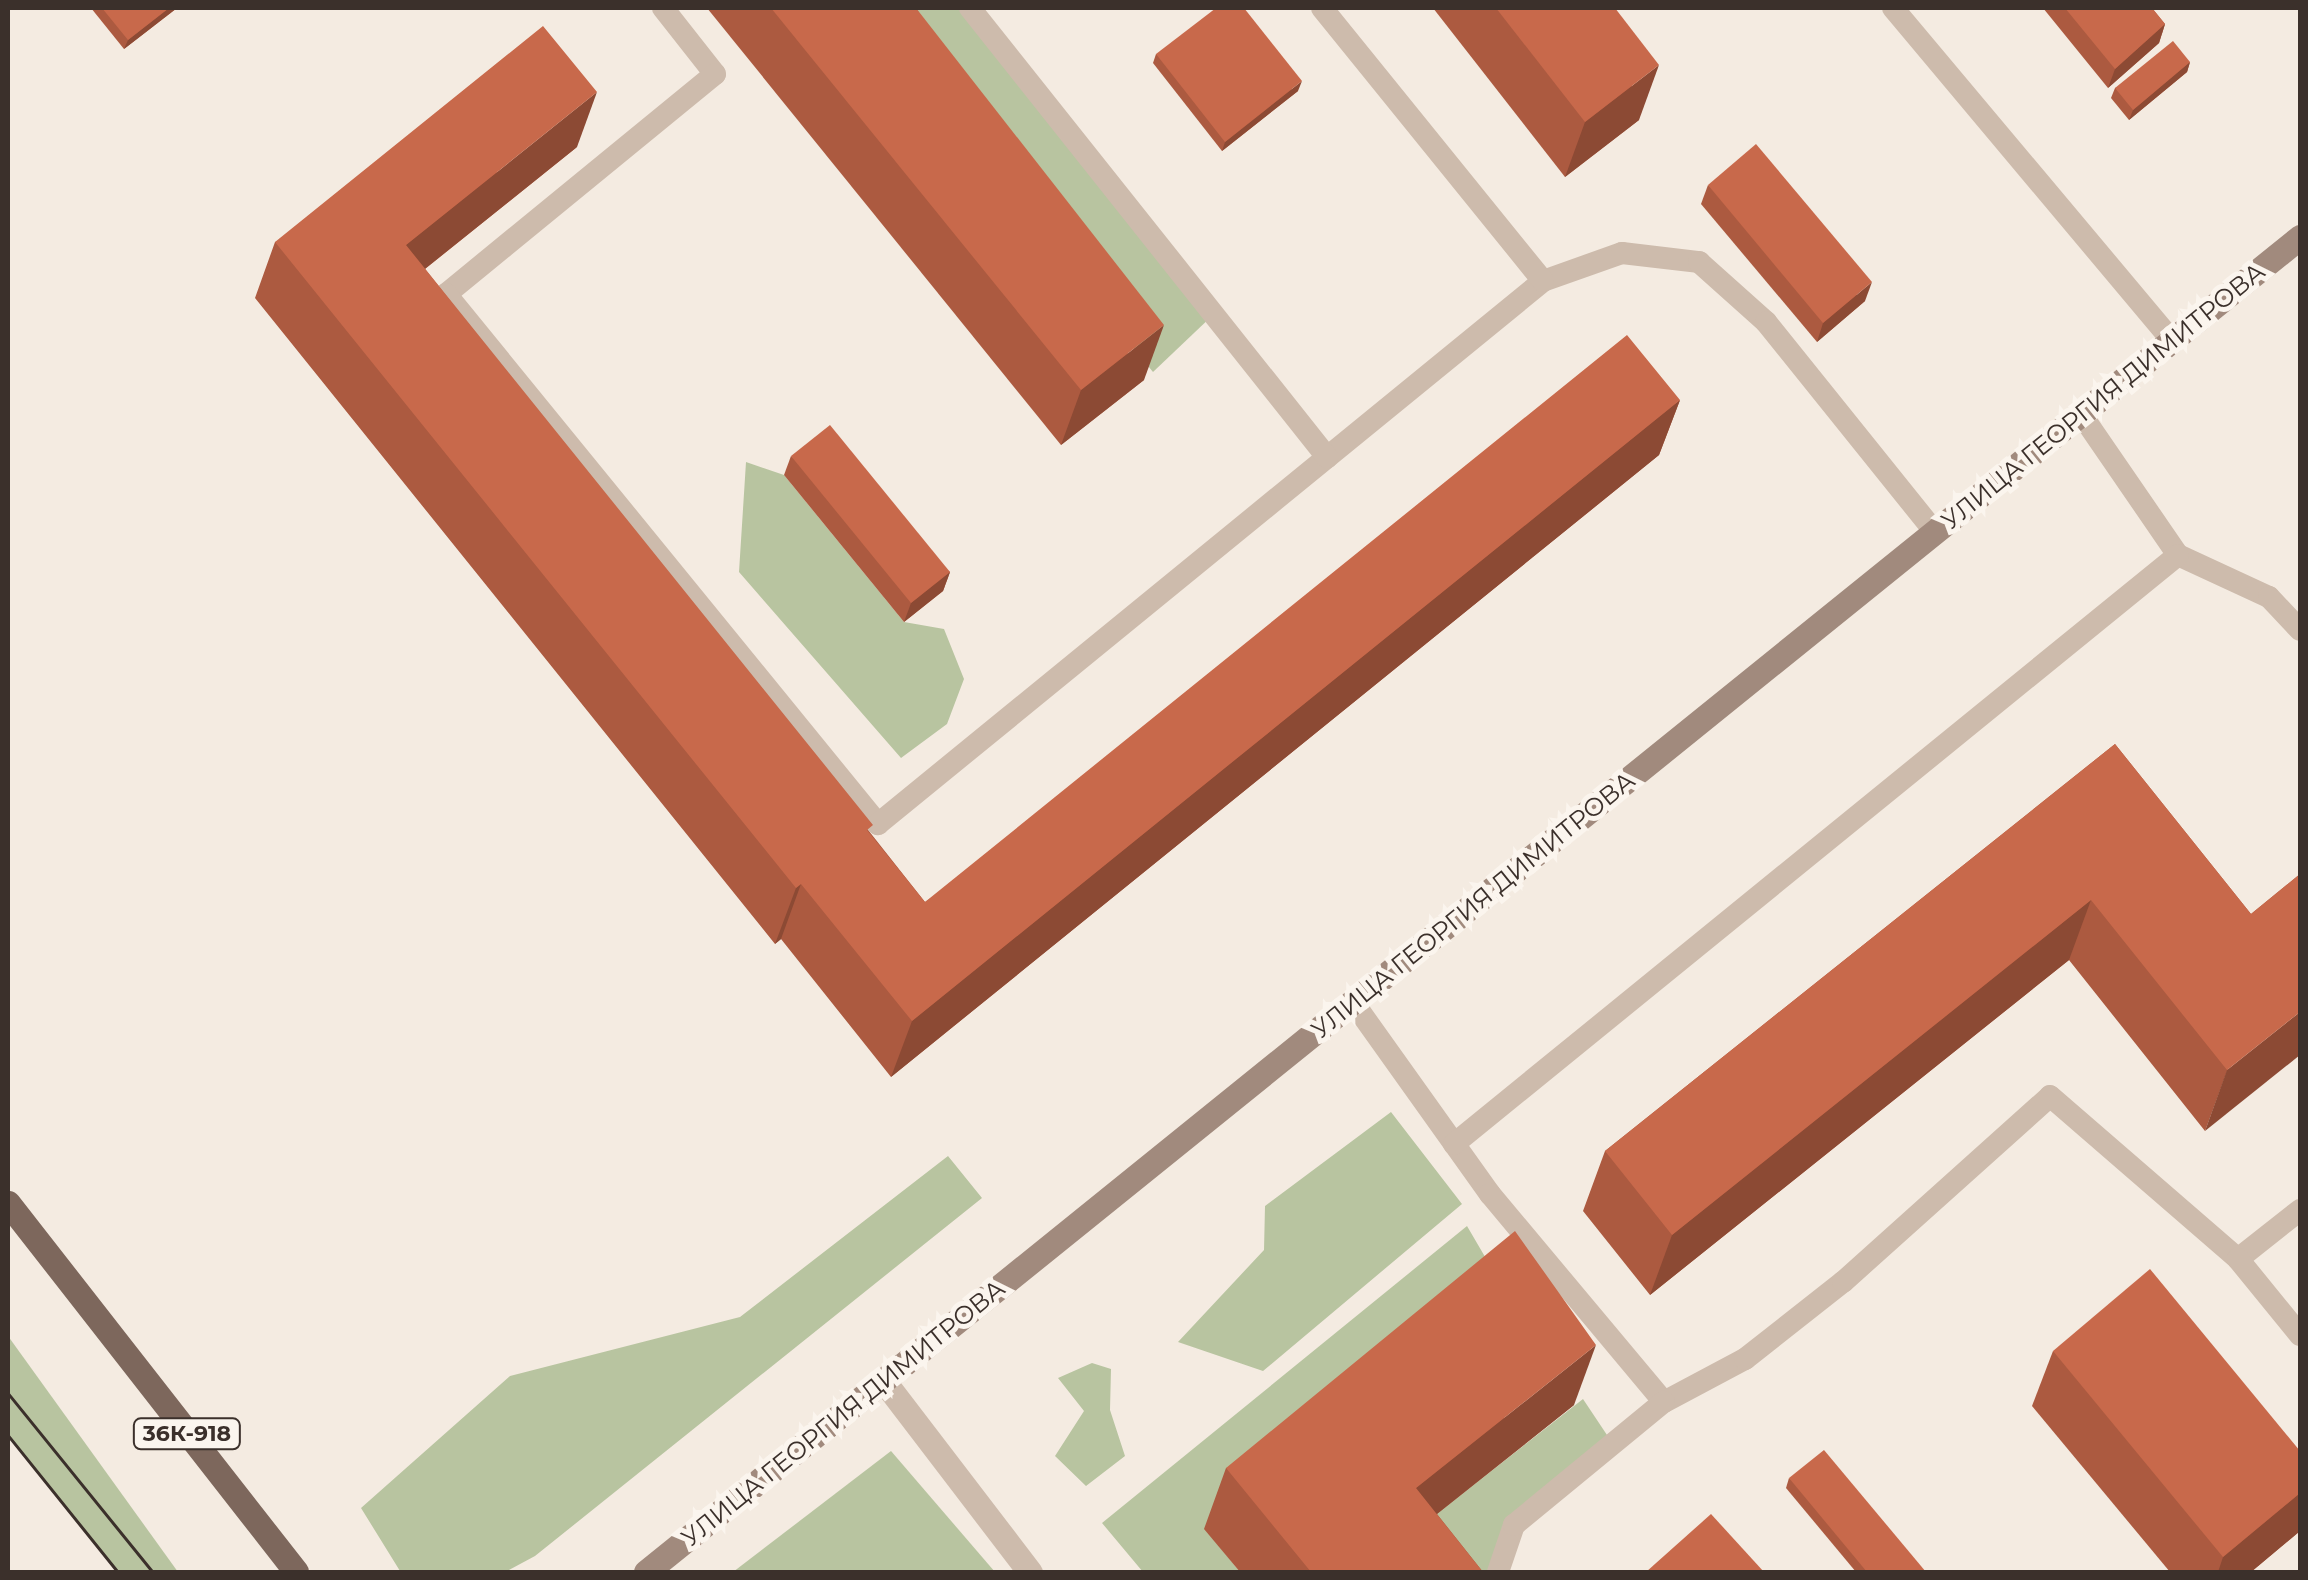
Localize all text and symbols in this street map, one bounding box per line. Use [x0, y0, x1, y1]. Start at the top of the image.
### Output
street label: УЛИЦА ГЕОРГИЯ ДИМИТРОВА [1935, 256, 2271, 536]
street label: УЛИЦА ГЕОРГИЯ ДИМИТРОВА [1305, 765, 1641, 1045]
street label: УЛИЦА ГЕОРГИЯ ДИМИТРОВА [675, 1273, 1011, 1553]
road number: 36К-918 [132, 1417, 242, 1451]

